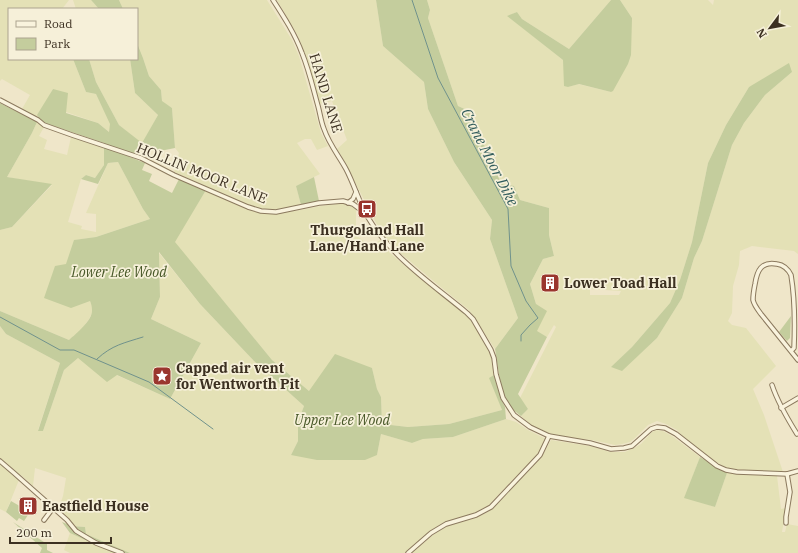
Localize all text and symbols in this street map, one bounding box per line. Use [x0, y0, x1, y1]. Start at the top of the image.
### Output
legend [8, 8, 138, 60]
north arrow [750, 8, 790, 48]
text: Road [44, 16, 73, 31]
text: N [753, 26, 770, 41]
text: Park [44, 36, 70, 51]
street label: HAND LANE [305, 51, 347, 135]
water label: Crane Moor Dike [457, 105, 523, 209]
street label: HOLLIN MOOR LANE [134, 139, 270, 208]
bus stop icon: Thurgoland Hall Lane/Hand Lane [356, 198, 378, 220]
place label: Thurgoland Hall Lane/Hand Lane [310, 221, 424, 255]
park label: Lower Lee Wood [70, 263, 167, 281]
building icon: Lower Toad Hall [539, 272, 561, 294]
place label: Lower Toad Hall [564, 274, 677, 292]
place label: Capped air vent for Wentworth Pit [176, 359, 299, 393]
place icon: Capped air vent for Wentworth Pit [151, 365, 173, 387]
park label: Upper Lee Wood [294, 411, 390, 429]
building icon: Eastfield House [17, 495, 39, 517]
place label: Eastfield House [42, 497, 149, 515]
scale bar [10, 519, 111, 545]
text: 200 m [16, 525, 52, 540]

